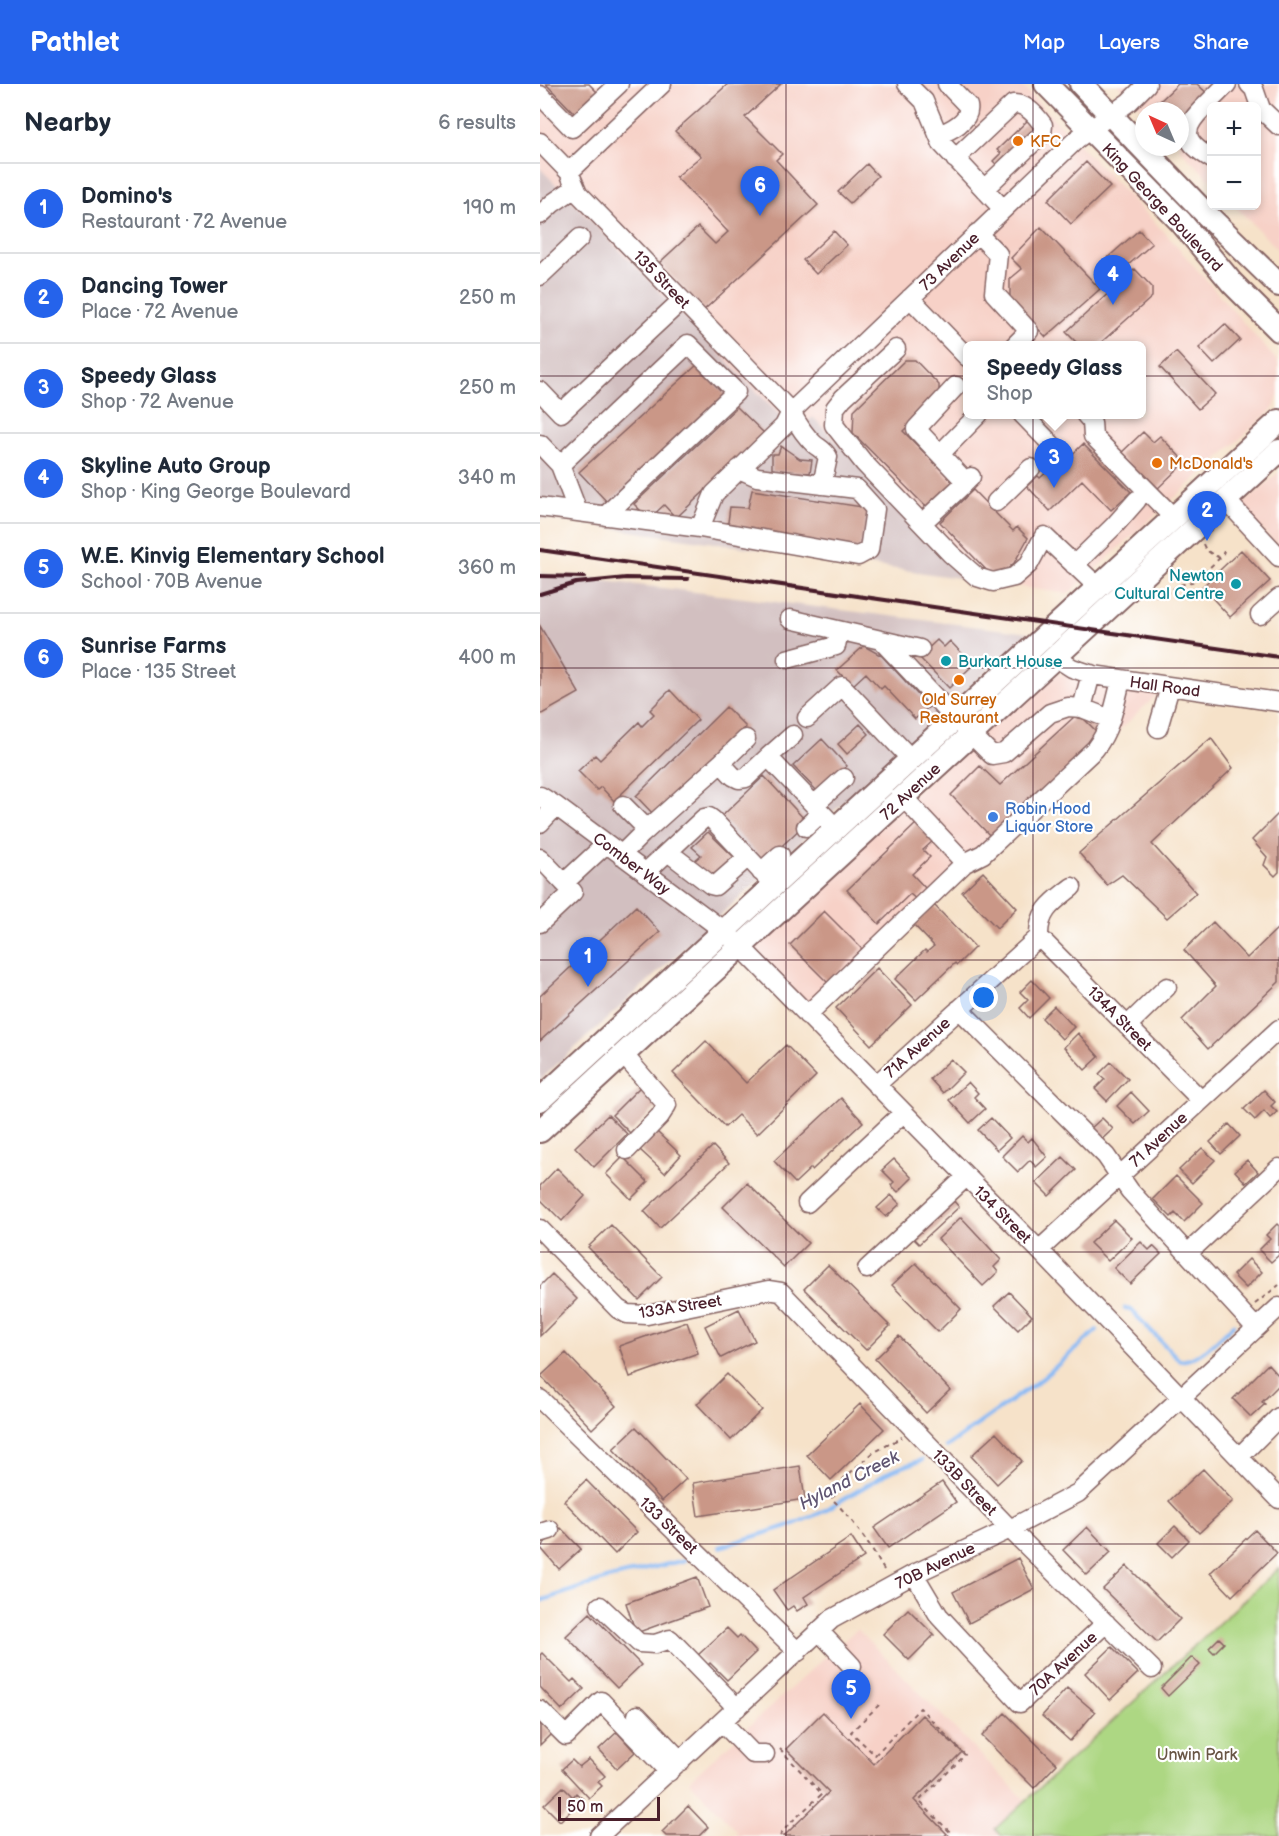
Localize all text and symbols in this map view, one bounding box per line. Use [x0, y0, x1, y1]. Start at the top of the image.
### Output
text: Pathlet [30, 26, 119, 59]
text: Map [1023, 30, 1065, 55]
text: Layers [1098, 30, 1160, 55]
text: Share [1193, 30, 1249, 55]
north arrow [1135, 102, 1189, 156]
map controls [1207, 102, 1261, 210]
button: + [1207, 102, 1261, 156]
text: Nearby [24, 108, 111, 139]
text: 6 results [438, 111, 516, 135]
place label: KFC [1030, 133, 1061, 152]
marker: KFC [1011, 134, 1025, 148]
street label: King George Boulevard [1097, 140, 1226, 276]
button: − [1207, 156, 1261, 210]
pin: 6 [740, 166, 780, 216]
text: Domino's [81, 183, 172, 210]
text: 1 [39, 196, 48, 220]
text: 190 m [463, 196, 516, 220]
text: Restaurant · 72 Avenue [81, 210, 287, 234]
street label: 73 Avenue [916, 229, 984, 295]
street label: 135 Street [629, 247, 693, 313]
pin: 4 [1094, 256, 1132, 305]
text: Dancing Tower [81, 273, 228, 300]
text: 2 [38, 286, 49, 310]
text: 250 m [459, 286, 516, 310]
text: Place · 72 Avenue [81, 300, 238, 324]
popup [963, 341, 1146, 419]
text: Speedy Glass [987, 355, 1122, 382]
text: Speedy Glass [81, 363, 216, 390]
text: 3 [38, 376, 49, 400]
text: 250 m [459, 376, 516, 400]
text: Shop [987, 382, 1033, 406]
text: Shop · 72 Avenue [81, 390, 234, 414]
pin: 3 [1034, 438, 1074, 488]
text: Skyline Auto Group [81, 453, 271, 480]
place label: McDonald's [1169, 455, 1253, 474]
marker: McDonald's [1150, 456, 1164, 470]
text: 4 [38, 466, 49, 490]
text: 340 m [458, 466, 516, 490]
text: Shop · King George Boulevard [81, 480, 351, 504]
pin: 2 [1188, 492, 1226, 541]
text: W.E. Kinvig Elementary School [81, 543, 385, 570]
text: 5 [38, 556, 49, 580]
text: 360 m [458, 556, 516, 580]
place label: Newton Cultural Centre [1114, 567, 1225, 604]
text: School · 70B Avenue [81, 570, 262, 594]
marker: Newton Cultural Centre [1229, 577, 1243, 591]
text: Sunrise Farms [81, 633, 226, 660]
text: 6 [37, 646, 50, 670]
text: 400 m [458, 646, 516, 670]
place label: Burkart House [958, 653, 1063, 672]
marker: Burkart House [939, 654, 953, 668]
text: Place · 135 Street [81, 660, 236, 684]
marker: Old Surrey Restaurant [952, 673, 966, 687]
street label: Hall Road [1128, 673, 1201, 702]
place label: Old Surrey Restaurant [919, 691, 999, 728]
street label: 72 Avenue [877, 759, 945, 825]
place label: Robin Hood Liquor Store [1005, 800, 1094, 837]
marker: Robin Hood Liquor Store [986, 810, 1000, 824]
street label: Comber Way [589, 829, 674, 900]
pin: 1 [568, 938, 608, 987]
your location [969, 983, 998, 1012]
street label: 134A Street [1083, 983, 1155, 1055]
street label: 71A Avenue [881, 1013, 955, 1083]
street label: 71 Avenue [1126, 1108, 1192, 1172]
street label: 134 Street [969, 1182, 1035, 1248]
street label: 133A Street [637, 1292, 723, 1323]
water label: Hyland Creek [796, 1446, 904, 1515]
street label: 133B Street [928, 1446, 1000, 1520]
street label: 133 Street [635, 1494, 701, 1559]
street label: 70B Avenue [893, 1539, 979, 1594]
street label: 70A Avenue [1026, 1628, 1102, 1700]
pin: 5 [832, 1670, 870, 1719]
park label: Unwin Park [1157, 1746, 1237, 1765]
scale bar [558, 1794, 660, 1822]
text: 50 m [567, 1798, 603, 1817]

